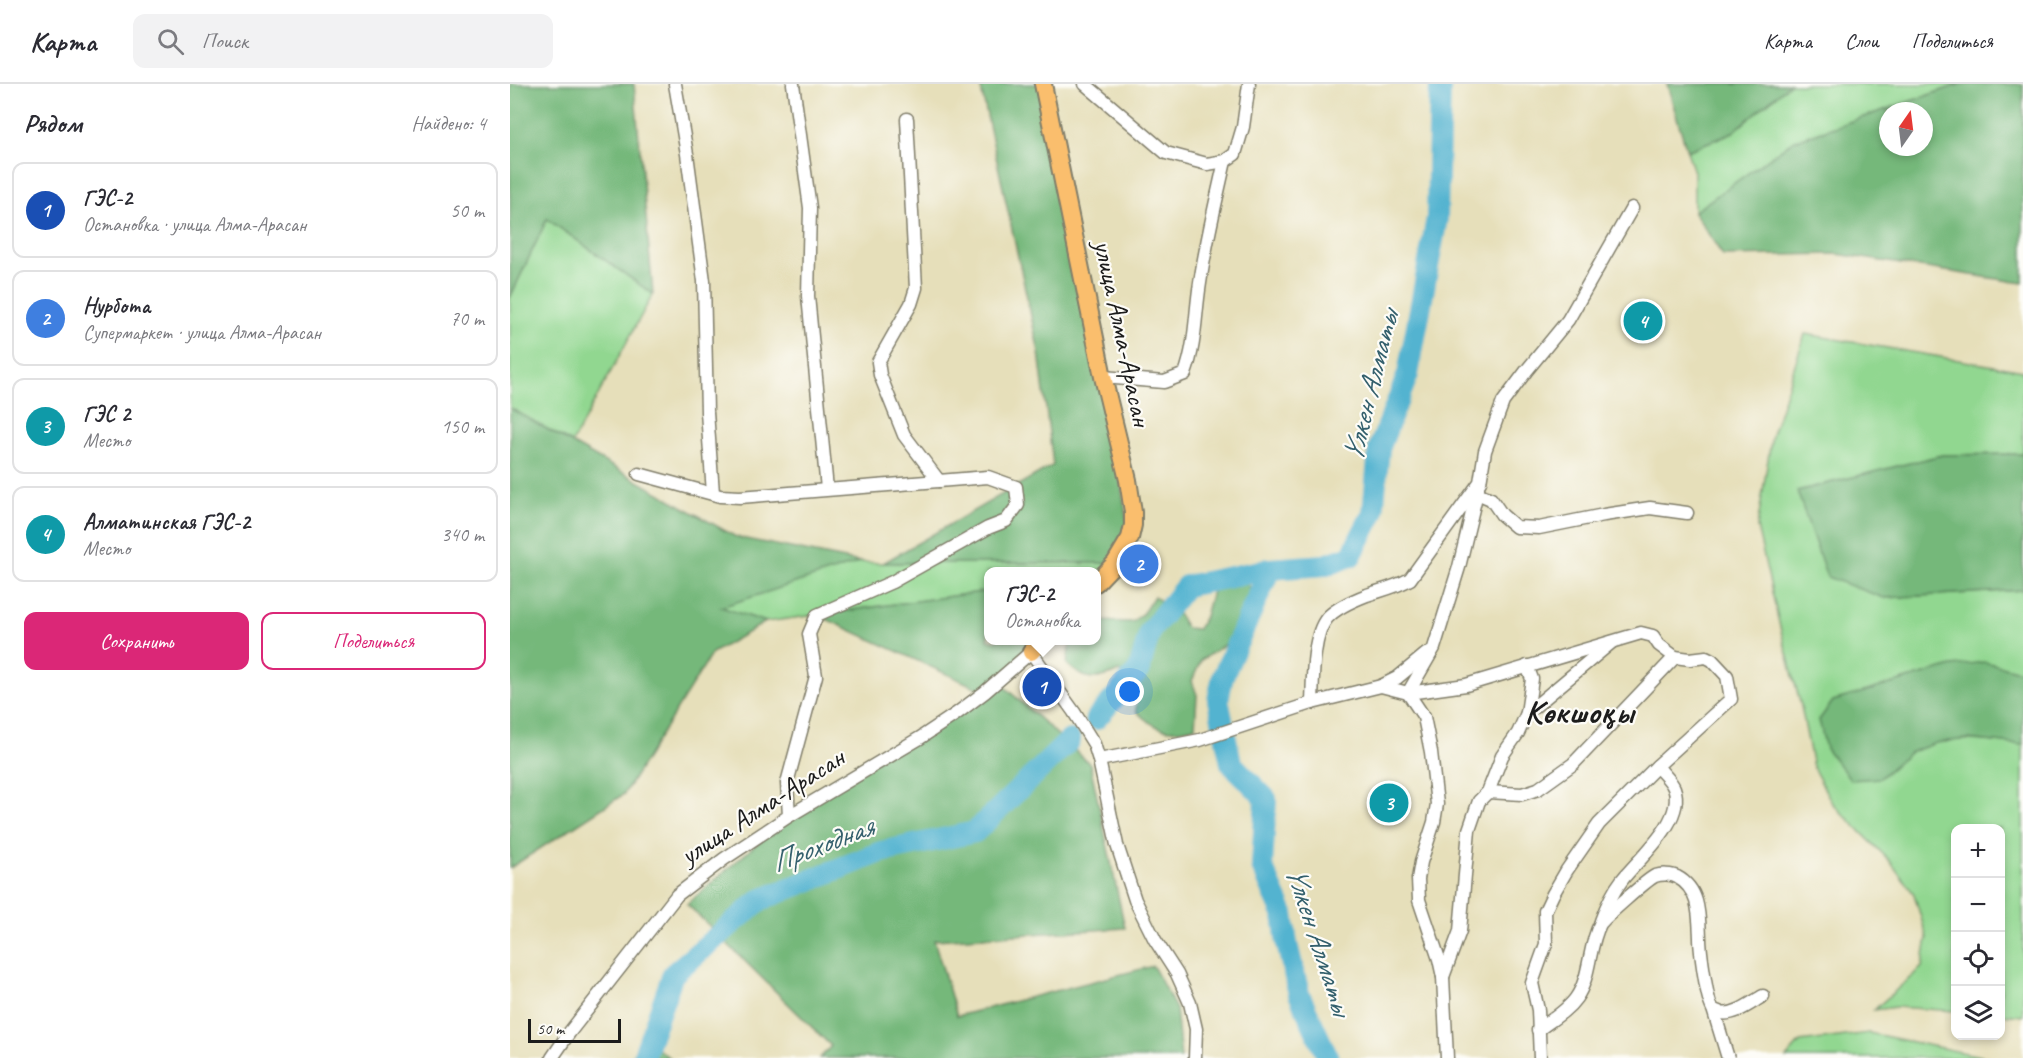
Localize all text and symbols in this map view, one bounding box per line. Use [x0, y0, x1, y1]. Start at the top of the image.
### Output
search box [133, 14, 553, 68]
text: Карта [30, 24, 97, 59]
icon: search [154, 25, 187, 58]
text: Поиск [202, 27, 248, 55]
text: Карта [1764, 28, 1812, 54]
text: Слои [1845, 28, 1879, 54]
text: Поделиться [1912, 28, 1993, 54]
north arrow [1879, 102, 1933, 156]
text: Рядом [24, 107, 82, 140]
text: Найдено: 4 [411, 111, 486, 136]
text: ГЭС-2 [83, 184, 132, 212]
text: 1 [41, 198, 50, 223]
text: 50 m [450, 198, 484, 223]
text: Остановка · улица Алма-Арасан [83, 212, 306, 237]
street label: улица Алма-Арасан [1086, 235, 1160, 431]
text: Нурбота [83, 292, 150, 320]
pin: 4 [1624, 298, 1662, 344]
water label: Үлкен Алматы [1333, 302, 1408, 465]
text: 2 [41, 306, 50, 331]
text: 70 m [450, 306, 484, 331]
text: Супермаркет · улица Алма-Арасан [83, 320, 321, 345]
text: ГЭС 2 [83, 400, 130, 428]
text: 3 [41, 414, 50, 439]
text: 150 m [441, 414, 484, 439]
text: Место [83, 428, 130, 453]
text: Алматинская ГЭС-2 [83, 508, 250, 536]
text: 4 [41, 522, 50, 547]
text: 340 m [441, 522, 484, 547]
text: Место [83, 536, 130, 561]
pin: 2 [1120, 542, 1158, 586]
popup [984, 567, 1101, 645]
text: ГЭС-2 [1005, 580, 1054, 608]
text: Остановка [1005, 608, 1080, 633]
button: Сохранить [24, 612, 249, 670]
button: Поделиться [261, 612, 486, 670]
pin: 1 [1022, 664, 1062, 710]
your location [1115, 677, 1144, 706]
district label: Көкшоқы [1525, 690, 1637, 733]
street label: улица Алма-Арасан [671, 739, 853, 873]
pin: 3 [1370, 780, 1408, 826]
water label: Проходная [766, 806, 882, 881]
map controls [1951, 824, 2005, 1040]
button: + [1951, 824, 2005, 878]
water label: Үлкен Алматы [1277, 861, 1362, 1024]
button: − [1951, 878, 2005, 932]
button: locate [1951, 932, 2005, 986]
button: layers [1951, 986, 2005, 1040]
scale bar [528, 1016, 621, 1044]
text: 50 m [537, 1019, 564, 1039]

